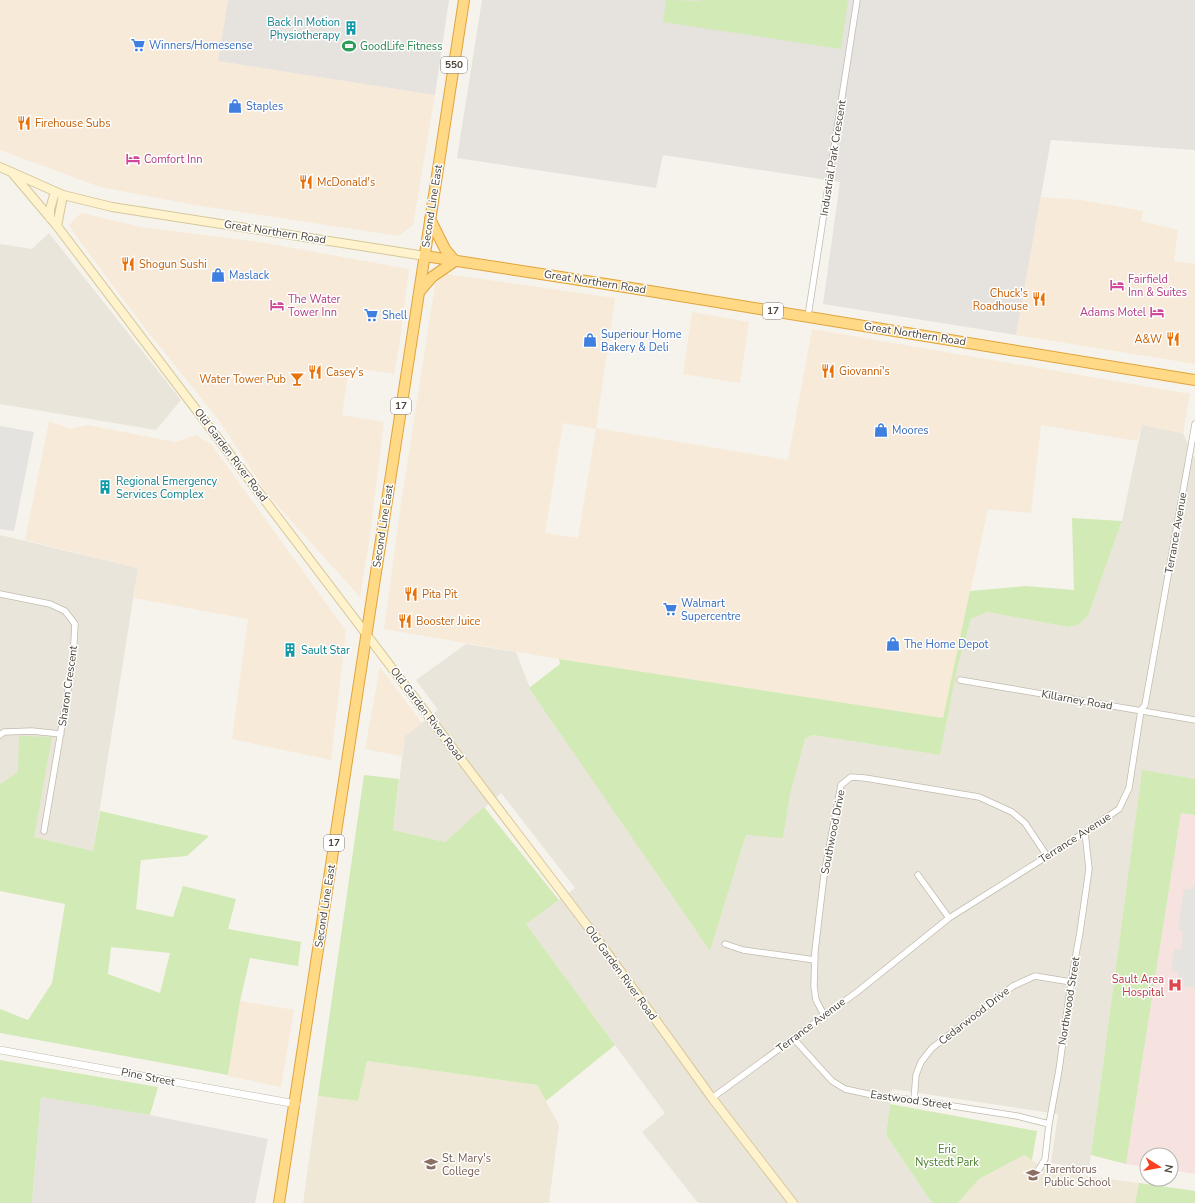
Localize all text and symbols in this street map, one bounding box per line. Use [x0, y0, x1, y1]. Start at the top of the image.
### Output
place label: Back In Motion Physiotherapy [267, 15, 340, 43]
building icon: Back In Motion Physiotherapy [343, 20, 359, 36]
supermarket icon: Winners/Homesense [130, 37, 146, 53]
place label: Winners/Homesense [149, 38, 253, 53]
sports icon: GoodLife Fitness [341, 38, 357, 54]
place label: GoodLife Fitness [360, 39, 442, 54]
road number: 550 [441, 57, 467, 73]
shop icon: Staples [227, 98, 243, 114]
place label: Staples [246, 99, 283, 114]
street label: Industrial Park Crescent [816, 99, 850, 217]
restaurant icon: Firehouse Subs [16, 115, 32, 131]
place label: Firehouse Subs [35, 116, 110, 131]
hotel icon: Comfort Inn [125, 151, 141, 167]
place label: Comfort Inn [144, 152, 202, 167]
street label: Second Line East [418, 163, 446, 249]
restaurant icon: McDonald's [298, 174, 314, 190]
place label: McDonald's [317, 175, 375, 190]
street label: Great Northern Road [223, 217, 327, 247]
restaurant icon: Shogun Sushi [120, 256, 136, 272]
place label: Shogun Sushi [139, 257, 207, 272]
shop icon: Maslack [210, 267, 226, 283]
street label: Great Northern Road [543, 267, 647, 297]
place label: Maslack [229, 268, 270, 283]
place label: Fairfield Inn & Suites [1128, 272, 1187, 300]
hotel icon: Fairfield Inn & Suites [1109, 277, 1125, 293]
place label: Chuck's Roadhouse [973, 286, 1028, 314]
restaurant icon: Chuck's Roadhouse [1031, 291, 1047, 307]
place label: The Water Tower Inn [288, 292, 341, 320]
hotel icon: The Water Tower Inn [269, 297, 285, 313]
road number: 17 [763, 303, 783, 319]
hotel icon: Adams Motel [1149, 304, 1165, 320]
place label: Adams Motel [1080, 305, 1147, 320]
supermarket icon: Shell [363, 307, 379, 323]
place label: Shell [382, 308, 408, 323]
street label: Great Northern Road [863, 319, 967, 349]
place label: Superiour Home Bakery & Deli [601, 327, 682, 355]
restaurant icon: A&W [1165, 331, 1181, 347]
shop icon: Superiour Home Bakery & Deli [582, 332, 598, 348]
place label: A&W [1135, 332, 1162, 347]
restaurant icon: Giovanni's [820, 363, 836, 379]
restaurant icon: Casey's [307, 364, 323, 380]
place label: Giovanni's [839, 364, 890, 379]
place label: Casey's [326, 365, 364, 380]
bar icon: Water Tower Pub [289, 371, 305, 387]
place label: Water Tower Pub [199, 372, 286, 387]
road number: 17 [391, 398, 411, 414]
street label: Old Garden River Road [191, 405, 271, 505]
shop icon: Moores [873, 422, 889, 438]
place label: Moores [892, 423, 929, 438]
place label: Regional Emergency Services Complex [116, 474, 218, 502]
building icon: Regional Emergency Services Complex [97, 479, 113, 495]
street label: Second Line East [369, 483, 397, 569]
street label: Terrance Avenue [1161, 491, 1191, 575]
restaurant icon: Pita Pit [403, 586, 419, 602]
place label: Pita Pit [422, 587, 458, 602]
place label: Walmart Supercentre [681, 596, 741, 624]
supermarket icon: Walmart Supercentre [662, 601, 678, 617]
restaurant icon: Booster Juice [397, 613, 413, 629]
place label: Booster Juice [416, 614, 481, 629]
shop icon: The Home Depot [885, 636, 901, 652]
place label: The Home Depot [904, 637, 989, 652]
building icon: Sault Star [282, 642, 298, 658]
place label: Sault Star [301, 643, 350, 658]
street label: Sharon Crescent [55, 645, 81, 727]
street label: Old Garden River Road [387, 664, 467, 764]
street label: Killarney Road [1040, 686, 1114, 714]
street label: Southwood Drive [817, 788, 849, 876]
street label: Terrance Avenue [1036, 809, 1114, 867]
road number: 17 [324, 835, 344, 851]
street label: Second Line East [311, 863, 339, 949]
street label: Old Garden River Road [582, 923, 660, 1023]
street label: Northwood Street [1055, 956, 1083, 1046]
place label: Sault Area Hospital [1112, 972, 1165, 1000]
hospital icon: Sault Area Hospital [1167, 977, 1183, 993]
street label: Cedarwood Drive [935, 983, 1013, 1048]
street label: Terrance Avenue [773, 994, 849, 1056]
street label: Pine Street [120, 1064, 176, 1090]
street label: Eastwood Street [869, 1087, 953, 1113]
park label: Eric Nystedt Park [915, 1142, 979, 1170]
north arrow [1139, 1147, 1179, 1187]
place label: St. Mary's College [442, 1151, 491, 1179]
school or university icon: St. Mary's College [423, 1156, 439, 1172]
place label: Tarentorus Public School [1044, 1162, 1112, 1190]
text: N [1160, 1163, 1176, 1174]
school or university icon: Tarentorus Public School [1025, 1167, 1041, 1183]

